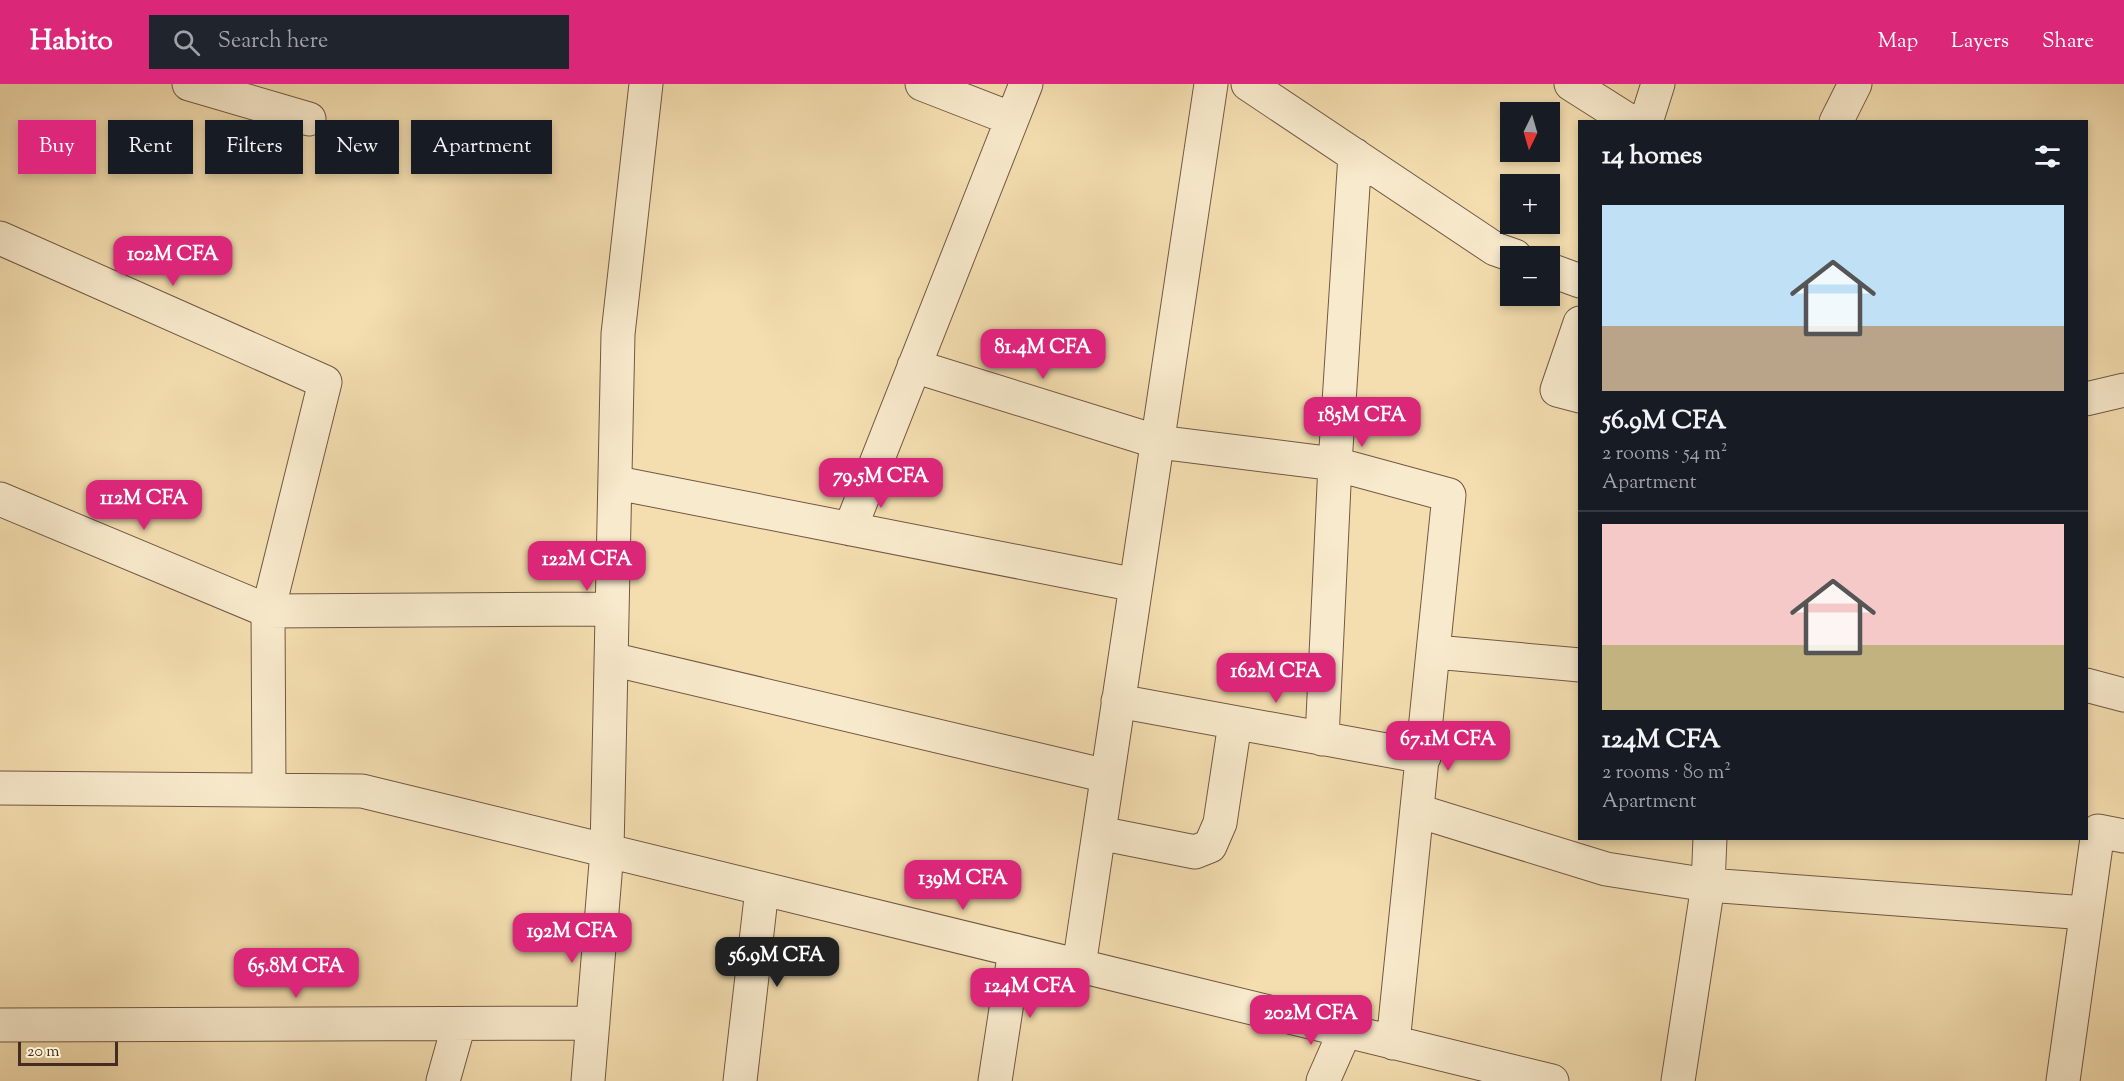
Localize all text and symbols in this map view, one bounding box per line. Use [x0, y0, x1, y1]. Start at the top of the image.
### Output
search box [149, 15, 569, 69]
text: Habito [30, 22, 113, 62]
icon: search [170, 26, 203, 59]
text: Search here [218, 26, 328, 58]
text: Map [1878, 27, 1918, 57]
text: Layers [1951, 27, 2009, 57]
text: Share [2042, 27, 2094, 57]
north arrow [1500, 102, 1560, 162]
map controls [1500, 102, 1560, 306]
chip: Buy [18, 120, 96, 174]
chip: Rent [108, 120, 193, 174]
chip: Filters [205, 120, 303, 174]
chip: New [315, 120, 399, 174]
chip: Apartment [411, 120, 552, 174]
text: 14 homes [1602, 138, 1702, 175]
icon: filters [2031, 140, 2064, 173]
button: + [1500, 174, 1560, 234]
pin: 102M CFA [111, 236, 235, 287]
text: 102M CFA [127, 241, 219, 270]
icon: home [1779, 244, 1887, 352]
button: − [1500, 246, 1560, 306]
pin: 81.4M CFA [974, 329, 1112, 380]
text: 81.4M CFA [995, 334, 1091, 363]
pin: 185M CFA [1300, 397, 1424, 448]
text: 185M CFA [1318, 402, 1406, 431]
text: 56.9M CFA [1602, 403, 1726, 440]
text: 2 rooms · 54 m² [1602, 440, 1727, 469]
pin: 79.5M CFA [812, 458, 950, 509]
text: 79.5M CFA [833, 463, 929, 492]
text: Apartment [1602, 469, 1697, 498]
pin: 112M CFA [82, 480, 206, 531]
text: 112M CFA [100, 485, 188, 514]
pin: 122M CFA [525, 541, 649, 592]
text: 122M CFA [542, 546, 632, 575]
icon: home [1779, 563, 1887, 671]
pin: 162M CFA [1214, 653, 1338, 704]
text: 162M CFA [1231, 658, 1321, 687]
pin: 67.1M CFA [1379, 721, 1517, 772]
text: 124M CFA [1602, 722, 1721, 759]
text: 67.1M CFA [1400, 726, 1496, 755]
text: 2 rooms · 80 m² [1602, 759, 1731, 788]
text: Apartment [1602, 788, 1697, 817]
pin: 139M CFA [901, 860, 1025, 911]
text: 139M CFA [918, 865, 1008, 894]
pin: 192M CFA [510, 913, 634, 964]
text: 192M CFA [527, 918, 617, 947]
pin: 56.9M CFA [708, 937, 846, 988]
text: 56.9M CFA [729, 942, 825, 971]
pin: 65.8M CFA [227, 948, 365, 999]
text: 65.8M CFA [248, 953, 344, 982]
pin: 124M CFA [968, 968, 1092, 1019]
text: 124M CFA [984, 973, 1076, 1002]
pin: 202M CFA [1249, 995, 1373, 1046]
text: 202M CFA [1264, 1000, 1358, 1029]
scale bar [18, 1039, 118, 1066]
text: 20 m [27, 1041, 60, 1064]

